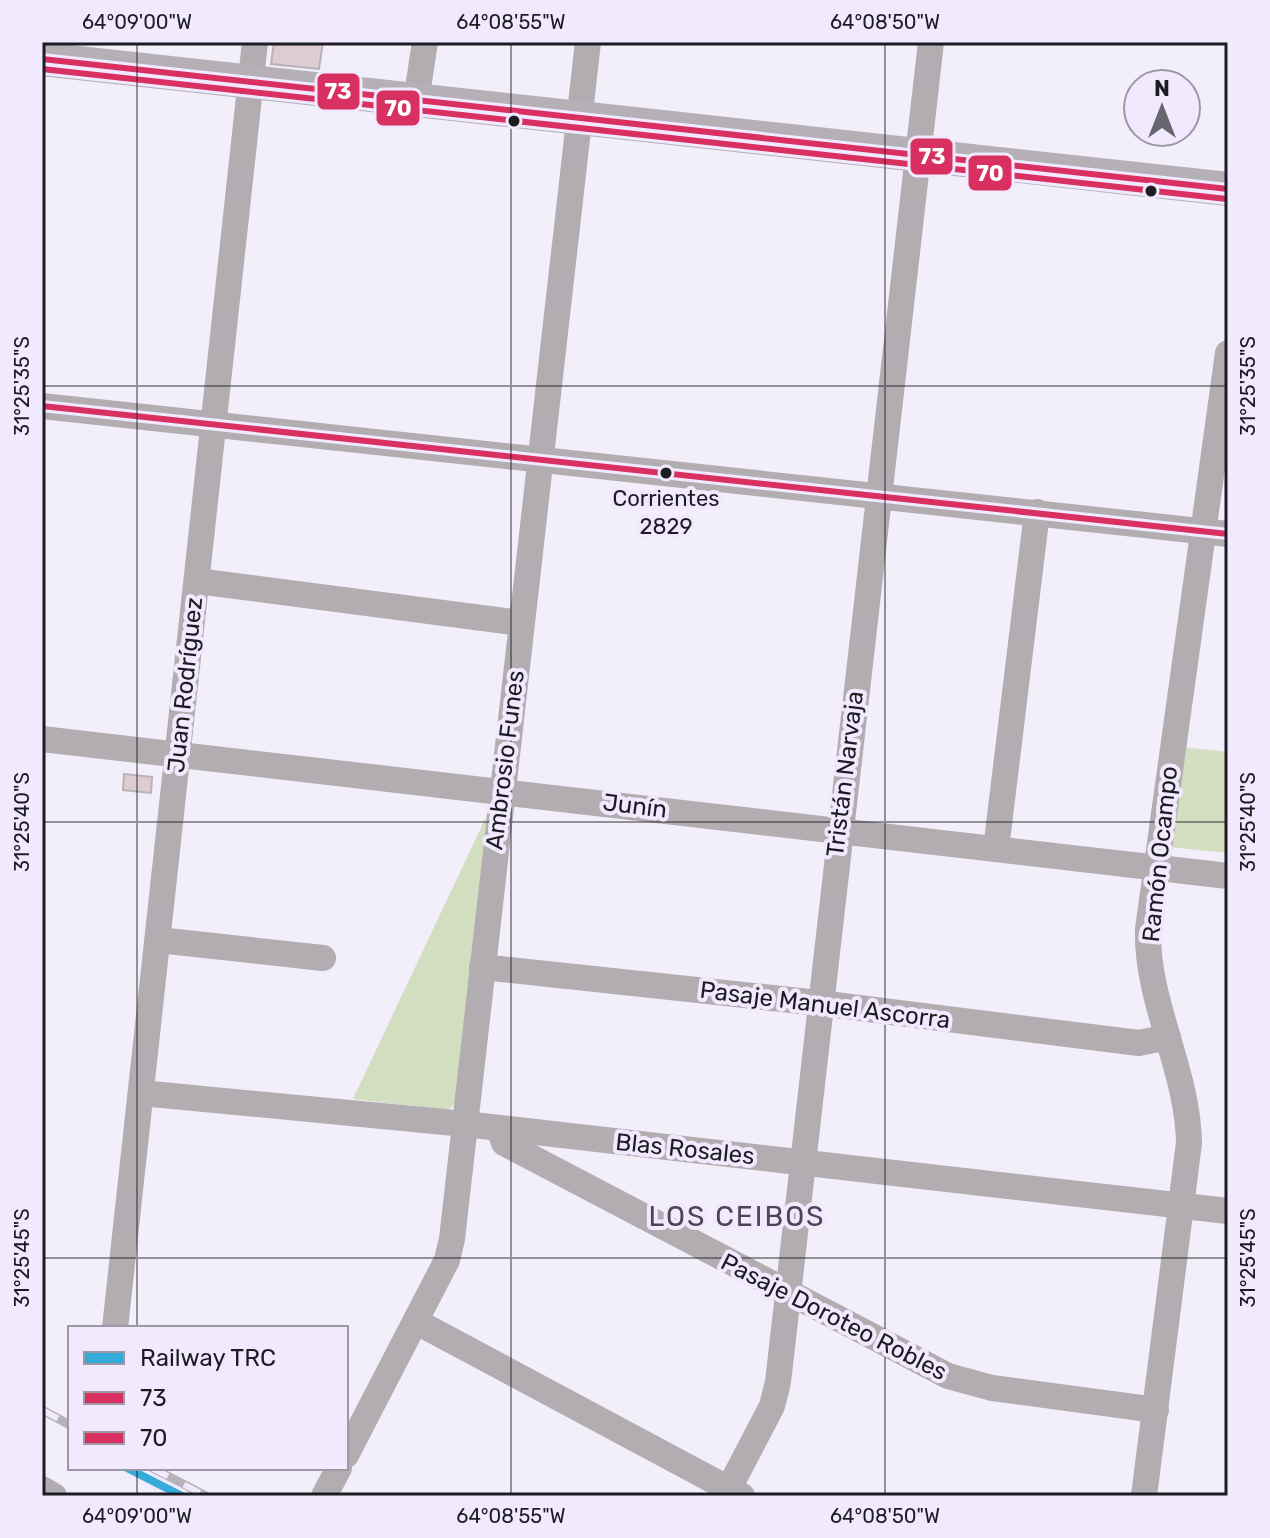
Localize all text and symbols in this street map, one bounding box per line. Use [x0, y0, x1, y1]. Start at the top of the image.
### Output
text: 64°09'00"W [82, 10, 192, 34]
text: 64°08'55"W [456, 10, 566, 34]
text: 64°08'50"W [830, 10, 940, 34]
north arrow [1122, 68, 1202, 148]
line badge: 73 [316, 72, 361, 111]
text: N [1154, 75, 1170, 102]
text: 73 [324, 78, 352, 105]
line badge: 70 [375, 89, 421, 127]
text: 70 [384, 95, 412, 122]
unlabelled marker [506, 113, 522, 129]
line badge: 73 [909, 137, 954, 176]
text: 73 [918, 143, 946, 170]
line badge: 70 [967, 154, 1013, 192]
text: 70 [976, 160, 1004, 187]
unlabelled marker [1143, 183, 1159, 199]
text: 31°25'35"S [10, 336, 34, 436]
text: 31°25'35"S [1236, 336, 1260, 436]
marker: Corrientes 2829 [658, 465, 674, 481]
place label: Corrientes 2829 [613, 485, 719, 540]
street label: Juan Rodríguez [162, 596, 208, 774]
street label: Ambrosio Funes [480, 669, 530, 851]
street label: Tristán Narvaja [821, 689, 869, 859]
street label: Ramón Ocampo [1137, 765, 1183, 943]
text: 31°25'40"S [10, 772, 34, 872]
text: 31°25'40"S [1236, 772, 1260, 872]
street label: Junín [601, 788, 669, 824]
street label: Pasaje Manuel Ascorra [698, 976, 952, 1034]
street label: Blas Rosales [614, 1128, 756, 1170]
district label: LOS CEIBOS [648, 1200, 826, 1233]
text: 31°25'45"S [10, 1208, 34, 1308]
text: 31°25'45"S [1236, 1208, 1260, 1308]
street label: Pasaje Doroteo Robles [716, 1248, 952, 1386]
legend [68, 1326, 348, 1470]
text: Railway TRC [140, 1344, 276, 1372]
text: 73 [140, 1384, 167, 1412]
text: 70 [140, 1424, 168, 1452]
text: 64°09'00"W [82, 1504, 192, 1528]
text: 64°08'55"W [456, 1504, 566, 1528]
text: 64°08'50"W [830, 1504, 940, 1528]

